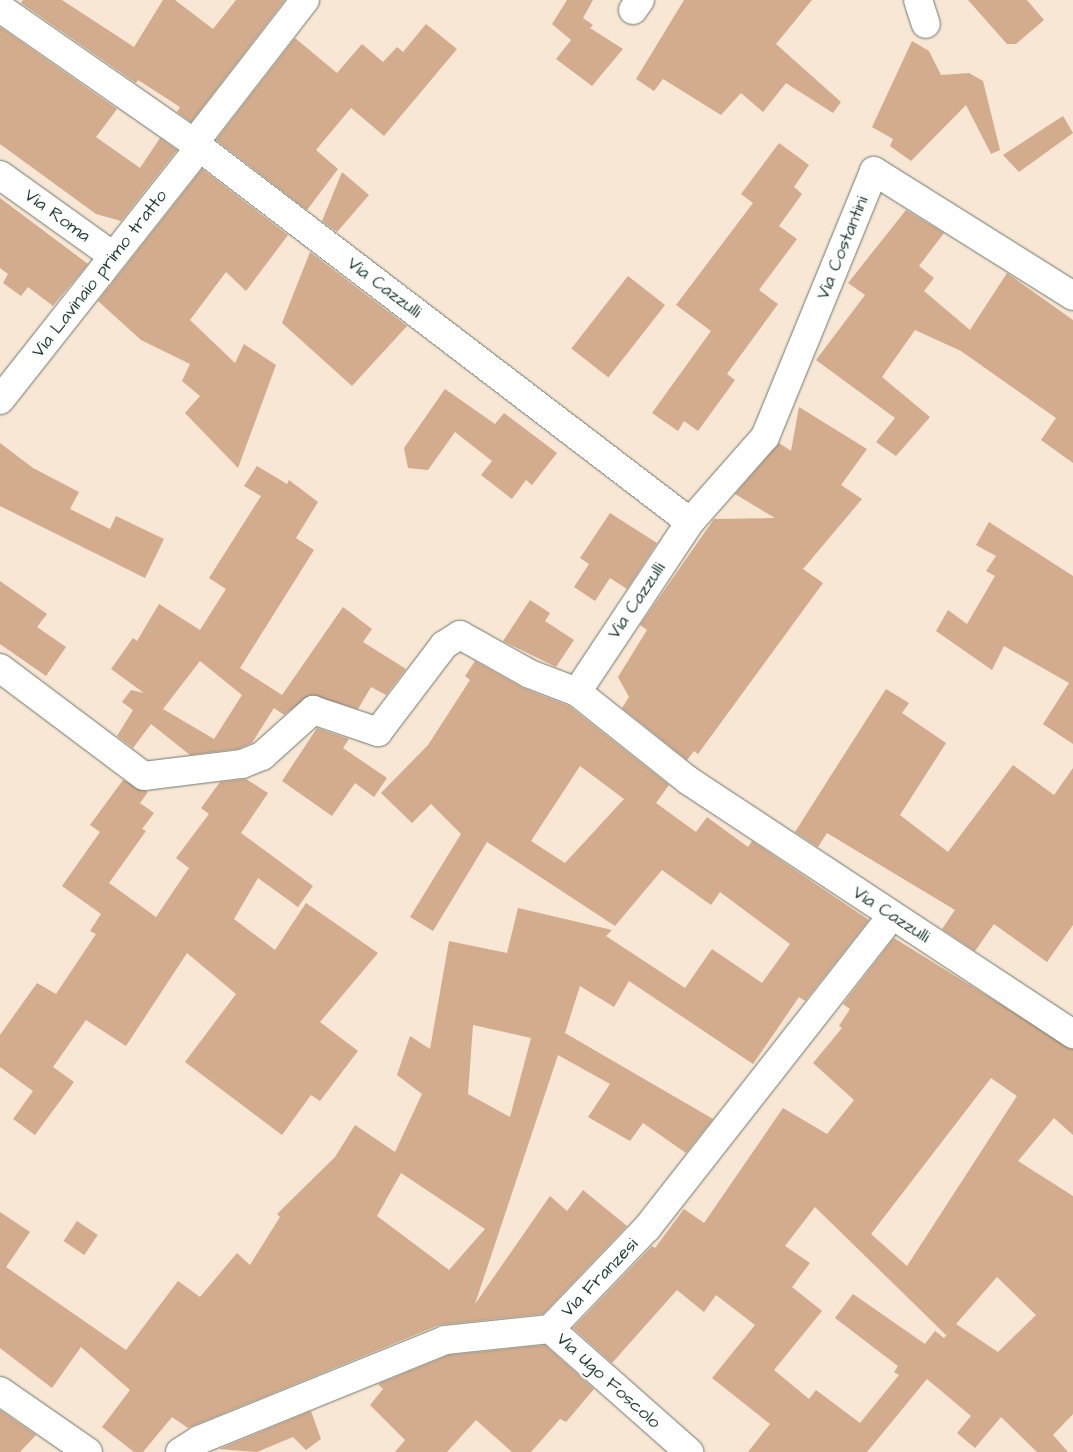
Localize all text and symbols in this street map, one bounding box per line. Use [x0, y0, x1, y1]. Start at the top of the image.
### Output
street label: Via Roma [20, 185, 94, 247]
street label: Via Lavinaio primo tratto [28, 186, 172, 362]
street label: Via Costantini [812, 193, 874, 303]
street label: Via Cazzulli [343, 253, 425, 323]
street label: Via Cazzulli [604, 559, 670, 643]
street label: Via Cazzulli [848, 882, 934, 948]
street label: Via Franzesi [557, 1234, 643, 1322]
street label: Via Ugo Foscolo [551, 1328, 665, 1434]

